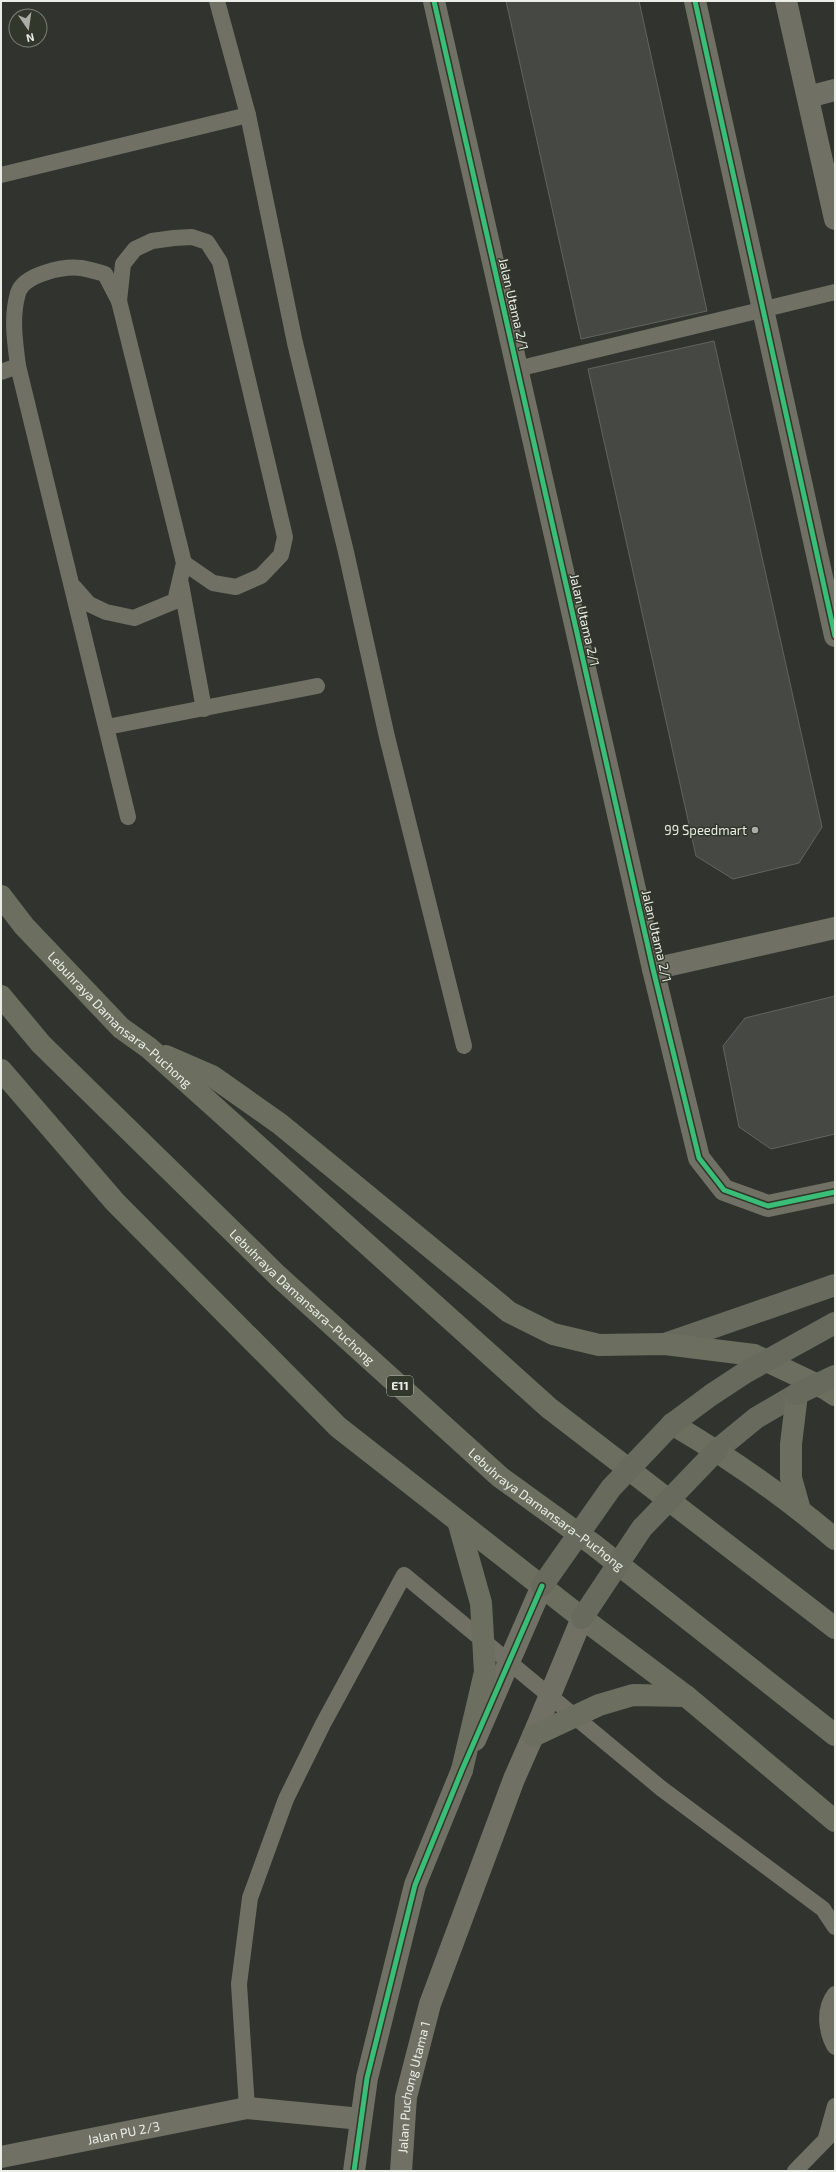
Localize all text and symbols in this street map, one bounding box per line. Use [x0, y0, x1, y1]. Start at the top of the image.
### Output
north arrow [8, 8, 48, 48]
text: N [25, 31, 36, 45]
street label: Jalan Utama 2/1 [496, 256, 532, 352]
street label: Jalan Utama 2/1 [567, 572, 603, 668]
place label: 99 Speedmart [664, 822, 747, 838]
marker: 99 Speedmart [750, 825, 760, 835]
street label: Jalan Utama 2/1 [639, 888, 675, 984]
street label: Lebuhraya Damansara–Puchong [44, 948, 195, 1091]
street label: Lebuhraya Damansara–Puchong [227, 1225, 378, 1368]
road number: E11 [387, 1376, 413, 1396]
street label: Lebuhraya Damansara–Puchong [465, 1444, 628, 1574]
street label: Jalan Puchong Utama 1 [394, 2019, 433, 2154]
street label: Jalan PU 2/3 [86, 2118, 161, 2148]

